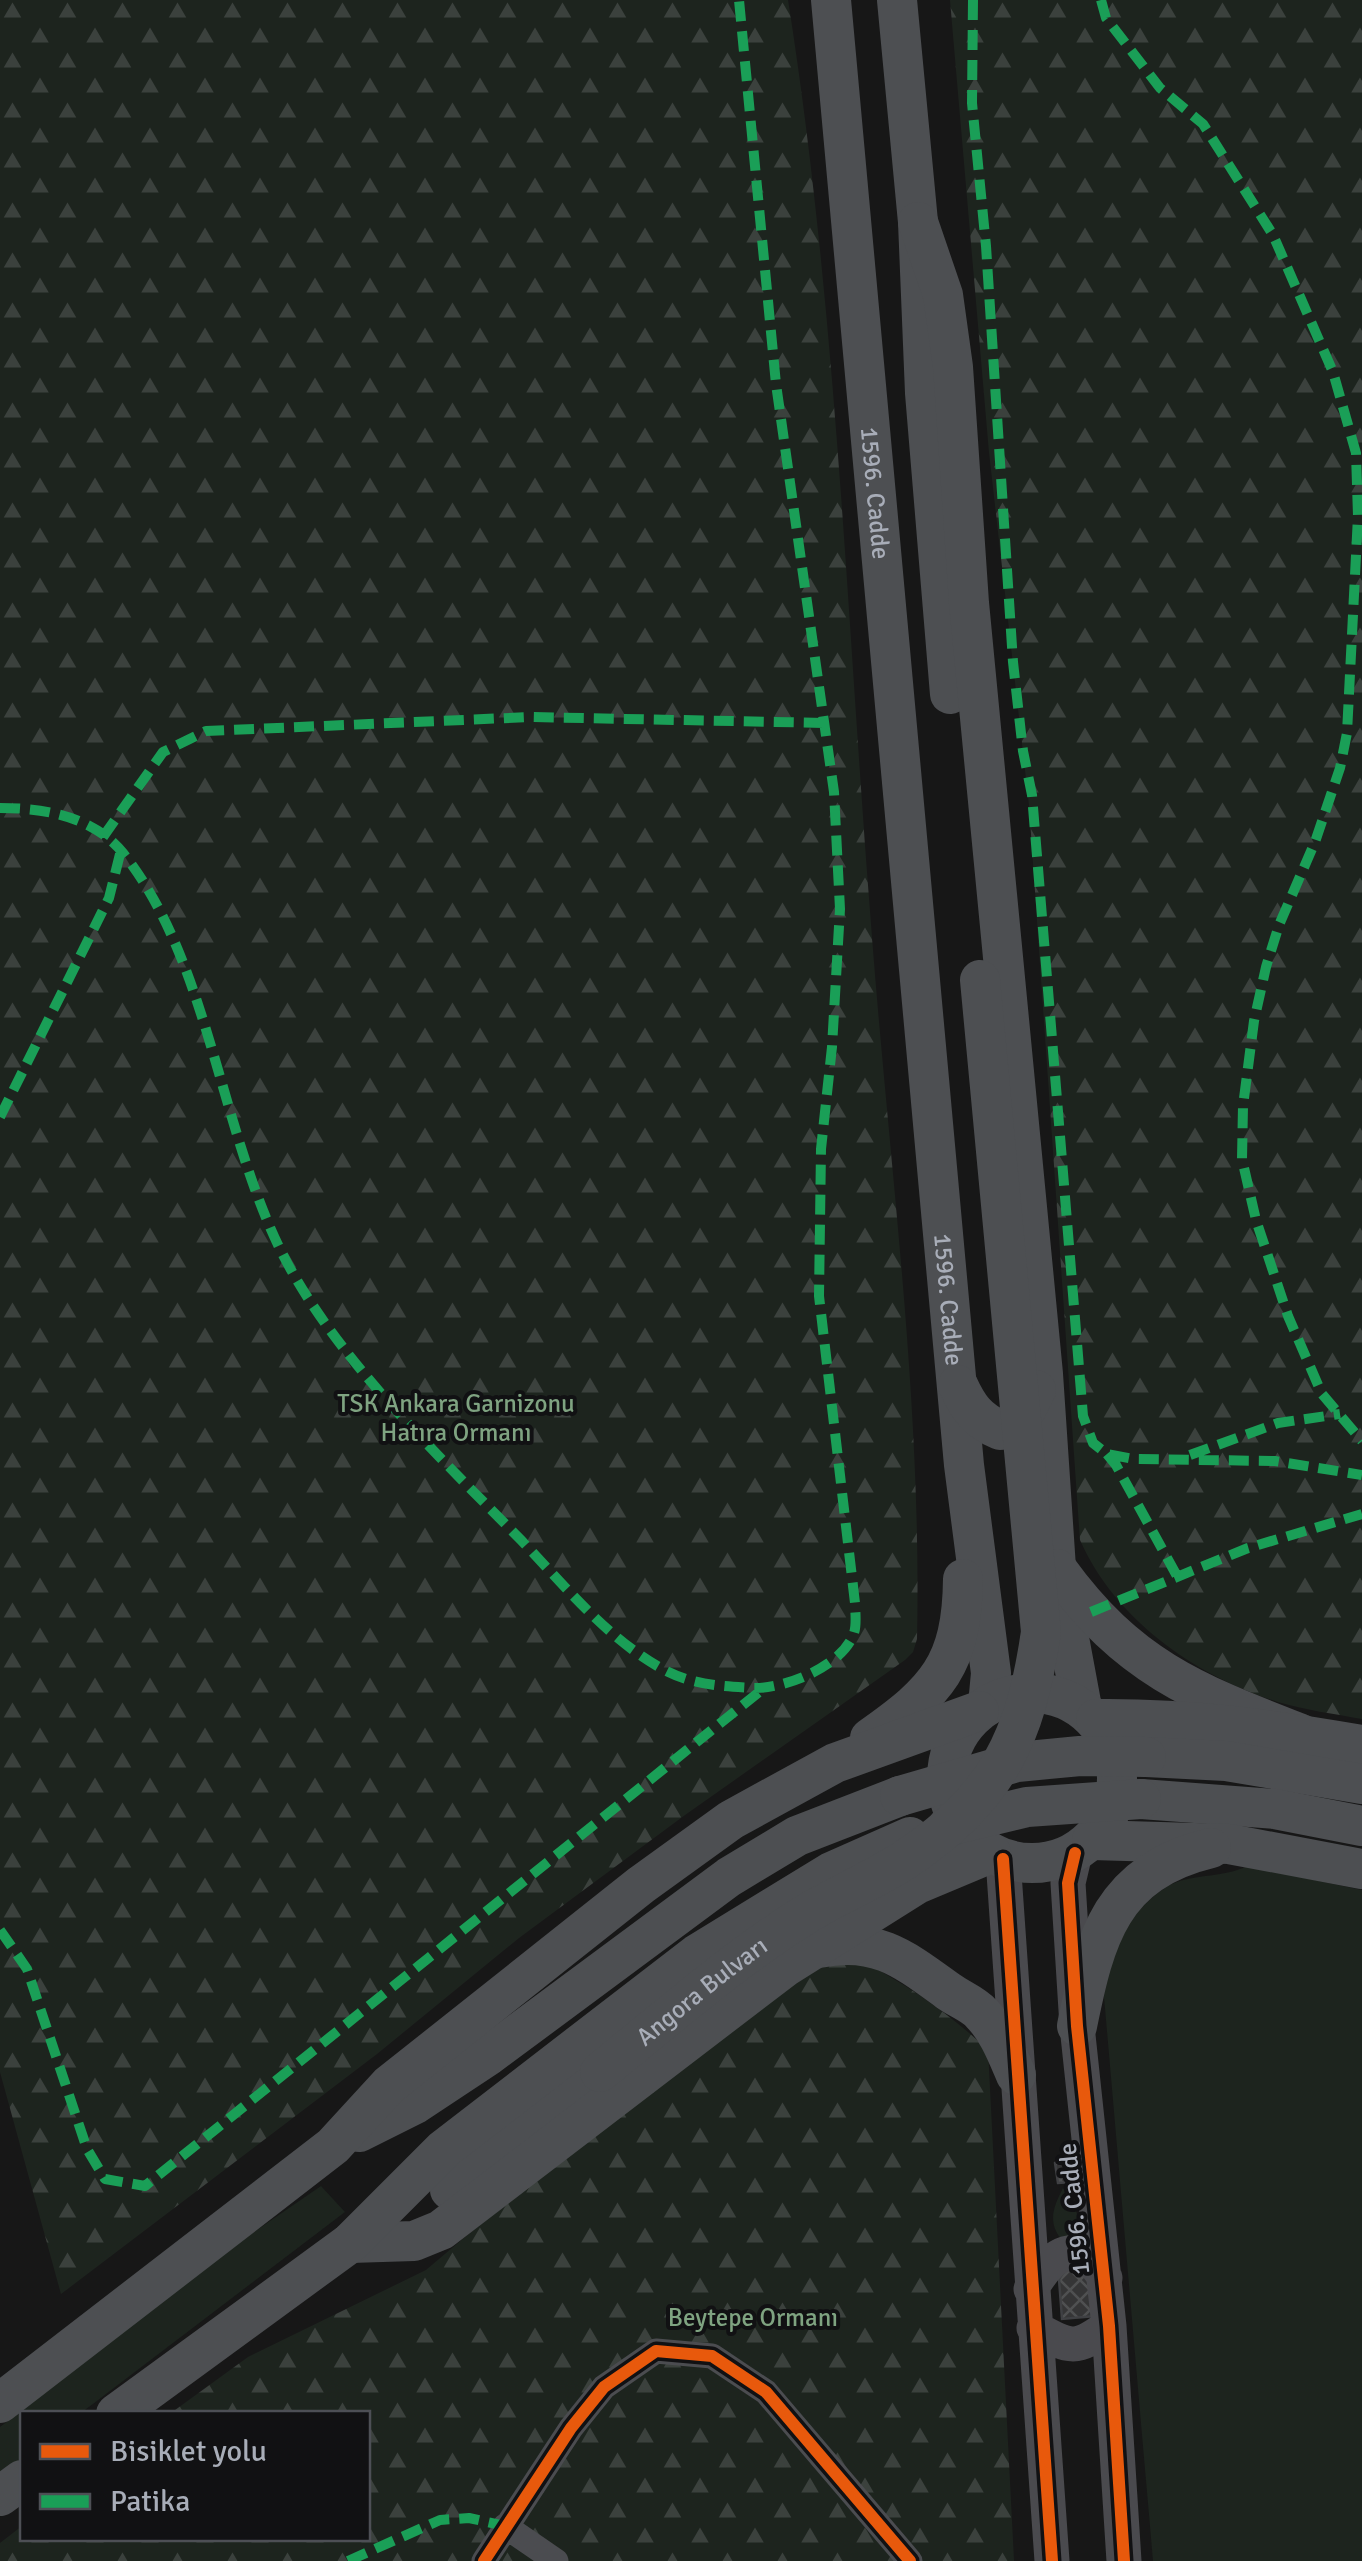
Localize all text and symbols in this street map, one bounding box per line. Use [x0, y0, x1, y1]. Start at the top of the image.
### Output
street label: 1596. Cadde [854, 425, 897, 560]
street label: 1596. Cadde [928, 1232, 970, 1367]
park label: TSK Ankara Garnizonu Hatıra Ormanı [337, 1388, 575, 1448]
street label: Angora Bulvarı [629, 1929, 773, 2052]
street label: 1596. Cadde [1052, 2141, 1096, 2277]
park label: Beytepe Ormanı [668, 2302, 838, 2333]
legend [20, 2411, 370, 2541]
text: Bisiklet yolu [110, 2433, 267, 2470]
text: Patika [110, 2483, 190, 2520]

